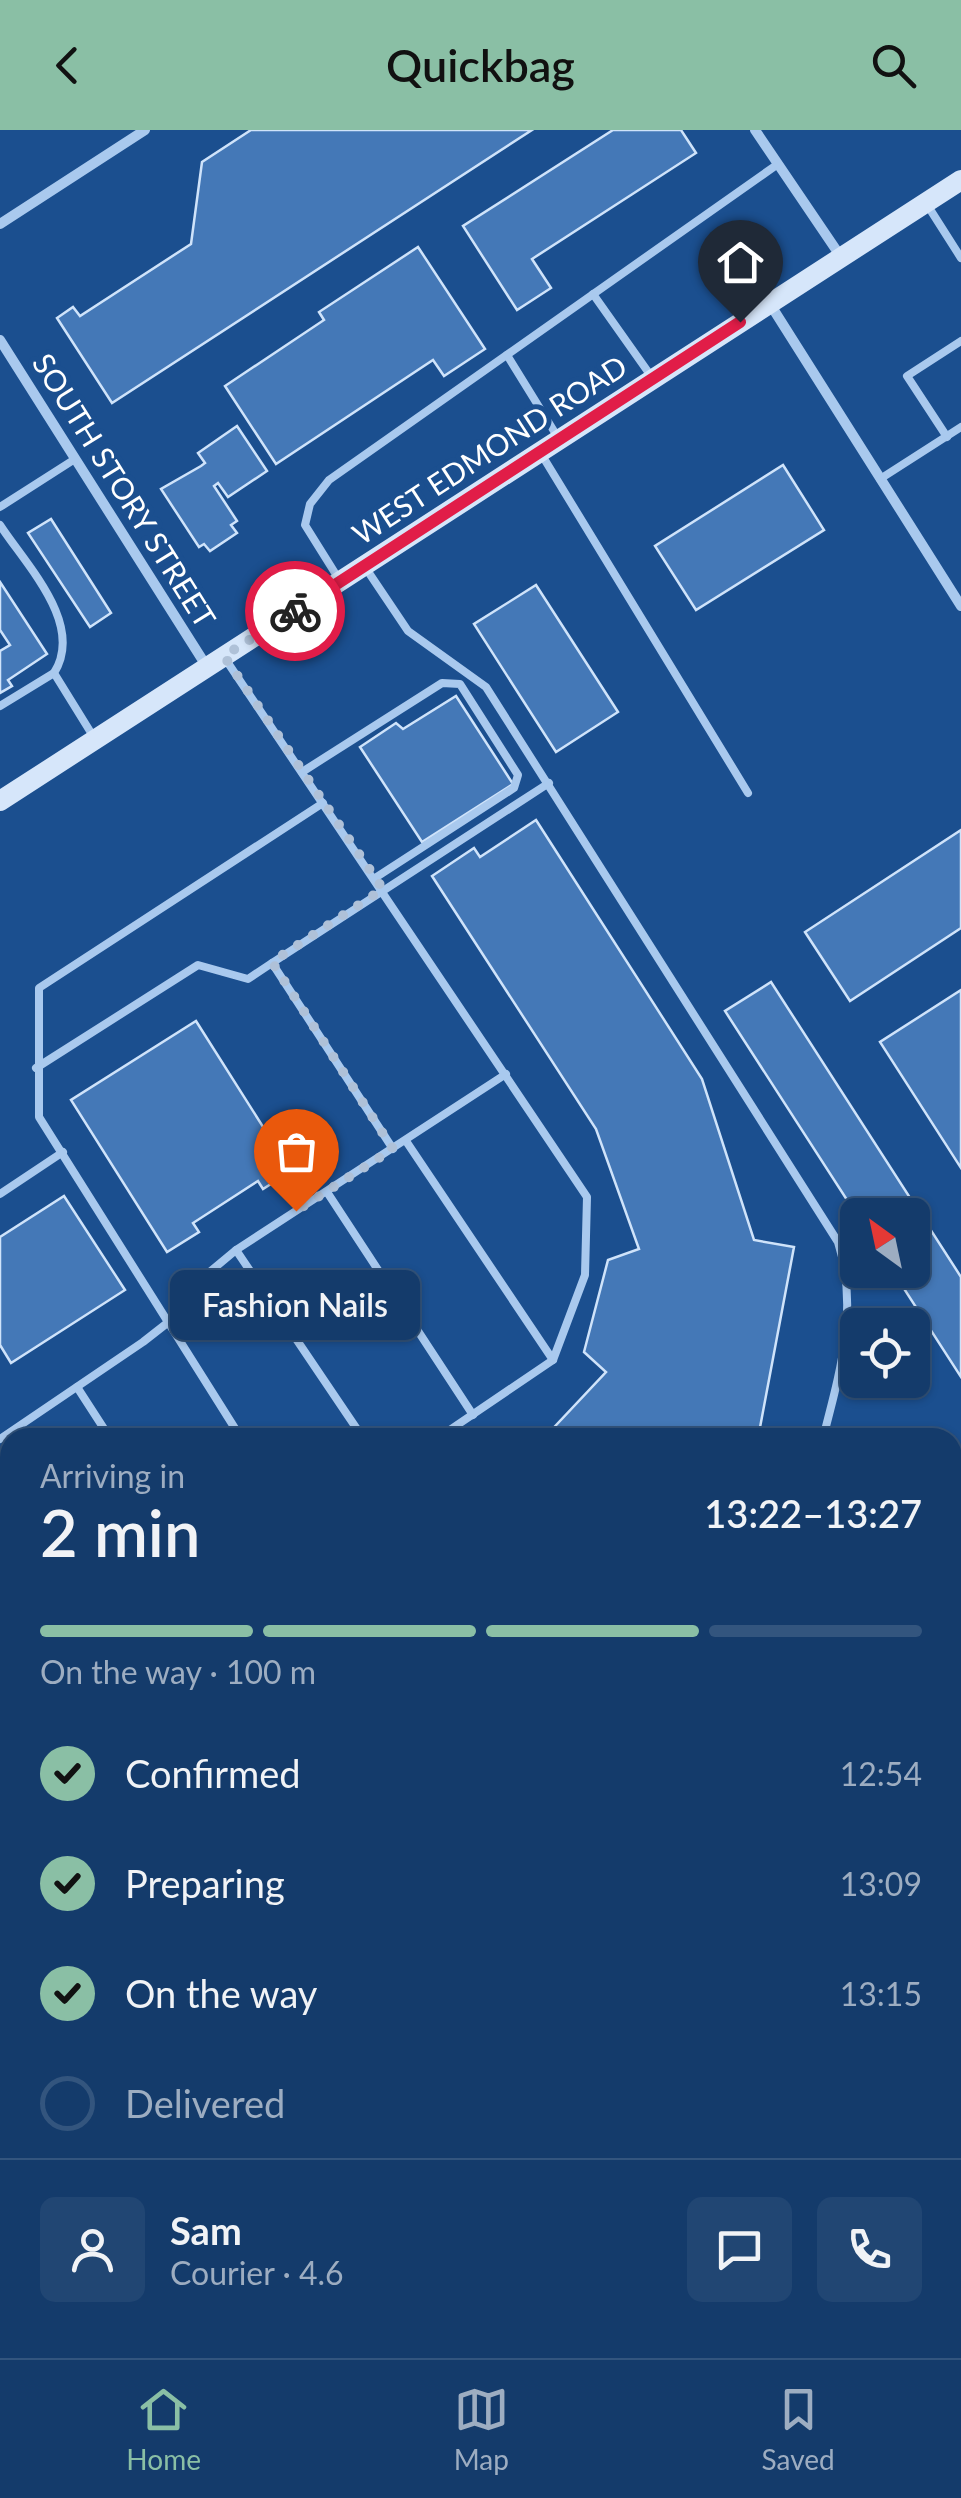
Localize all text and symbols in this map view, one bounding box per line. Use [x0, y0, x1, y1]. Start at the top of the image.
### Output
icon: back [40, 38, 95, 93]
text: Quickbag [386, 38, 575, 92]
icon: search [866, 38, 921, 93]
pin [698, 220, 783, 323]
icon: home [713, 235, 768, 290]
street label: SOUTH STORY STREET [26, 346, 224, 634]
street label: WEST EDMOND ROAD [345, 347, 633, 551]
courier [245, 561, 345, 661]
icon: bike [268, 584, 323, 639]
pin [254, 1109, 339, 1212]
icon: bag [269, 1124, 324, 1179]
north arrow [840, 1198, 930, 1288]
map controls [840, 1198, 930, 1398]
callout: Fashion Nails [171, 1271, 421, 1341]
text: Fashion Nails [202, 1285, 388, 1324]
button: locate [840, 1308, 930, 1398]
text: Arriving in [40, 1456, 185, 1495]
text: 13:22–13:27 [704, 1490, 922, 1536]
text: 2 min [40, 1493, 200, 1571]
text: On the way · 100 m [40, 1652, 316, 1691]
icon: check [40, 1746, 95, 1801]
text: Confirmed [125, 1750, 301, 1796]
text: 12:54 [840, 1754, 922, 1793]
icon: check [40, 1856, 95, 1911]
text: Preparing [125, 1860, 285, 1906]
text: 13:09 [840, 1864, 922, 1903]
icon: check [40, 1966, 95, 2021]
text: On the way [125, 1970, 317, 2016]
text: 13:15 [840, 1974, 922, 2013]
text: Delivered [125, 2080, 285, 2126]
button: person [40, 2197, 145, 2302]
button: chat [687, 2197, 792, 2302]
button: phone [817, 2197, 922, 2302]
text: Sam [170, 2207, 242, 2253]
text: Courier · 4.6 [170, 2253, 344, 2292]
tab: Home [126, 2382, 201, 2476]
tab: Map [454, 2382, 509, 2476]
tab: Saved [762, 2382, 835, 2476]

